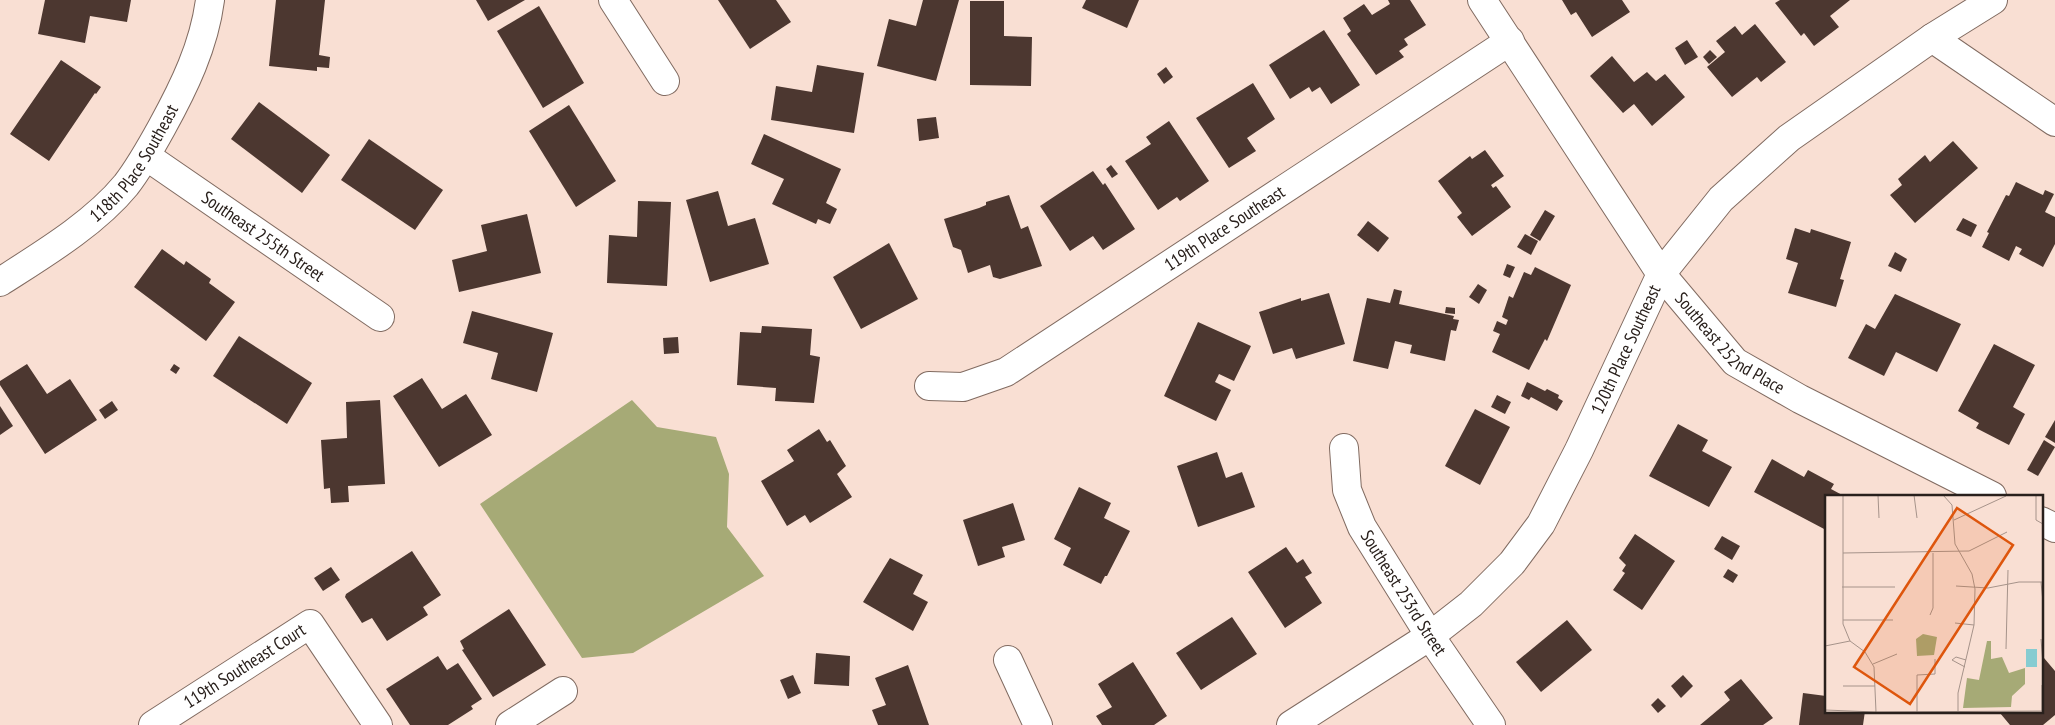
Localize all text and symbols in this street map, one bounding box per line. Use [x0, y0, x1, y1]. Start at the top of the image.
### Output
street label: 118th Place Southeast [84, 100, 183, 227]
street label: 119th Place Southeast [1160, 180, 1289, 276]
street label: Southeast 255th Street [197, 186, 329, 286]
street label: 120th Place Southeast [1586, 281, 1665, 417]
street label: Southeast 252nd Place [1670, 287, 1789, 399]
inset map [1825, 495, 2042, 712]
street label: Southeast 253rd Street [1356, 526, 1452, 660]
street label: 119th Southeast Court [179, 618, 310, 713]

